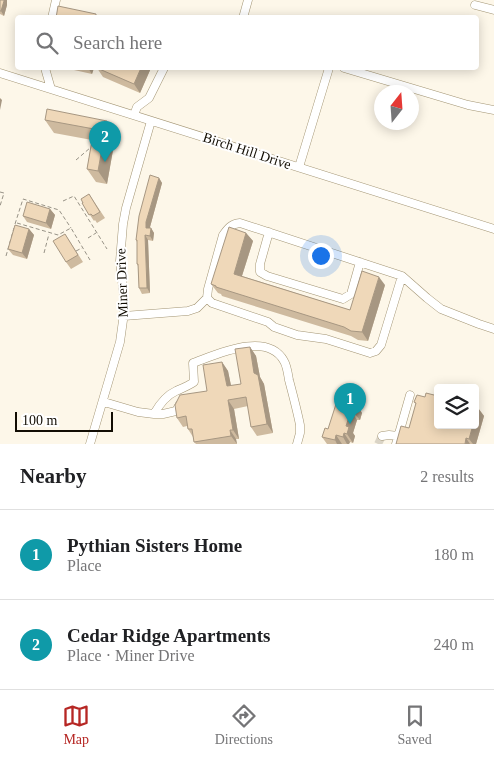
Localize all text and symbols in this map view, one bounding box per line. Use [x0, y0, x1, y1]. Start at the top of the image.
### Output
search box [15, 15, 479, 70]
icon: search [33, 29, 61, 57]
text: Search here [73, 32, 162, 53]
north arrow [374, 85, 419, 130]
pin: 2 [89, 121, 121, 162]
street label: Birch Hill Drive [201, 130, 293, 172]
your location [308, 243, 334, 269]
street label: Miner Drive [113, 248, 131, 318]
pin: 1 [334, 383, 366, 424]
map controls [434, 384, 479, 429]
button: layers [434, 384, 479, 429]
scale bar [15, 409, 112, 432]
text: 100 m [22, 413, 57, 428]
text: Nearby [20, 464, 87, 488]
text: 2 results [420, 468, 474, 485]
text: Pythian Sisters Home [67, 535, 242, 556]
text: 1 [32, 546, 40, 563]
text: 180 m [434, 546, 474, 563]
text: Place [67, 557, 102, 574]
text: Cedar Ridge Apartments [67, 625, 270, 646]
text: 2 [32, 636, 40, 653]
text: 240 m [434, 636, 474, 653]
text: Place · Miner Drive [67, 647, 195, 664]
tab: Map [62, 702, 90, 748]
tab: Directions [215, 702, 273, 748]
tab: Saved [398, 702, 432, 748]

